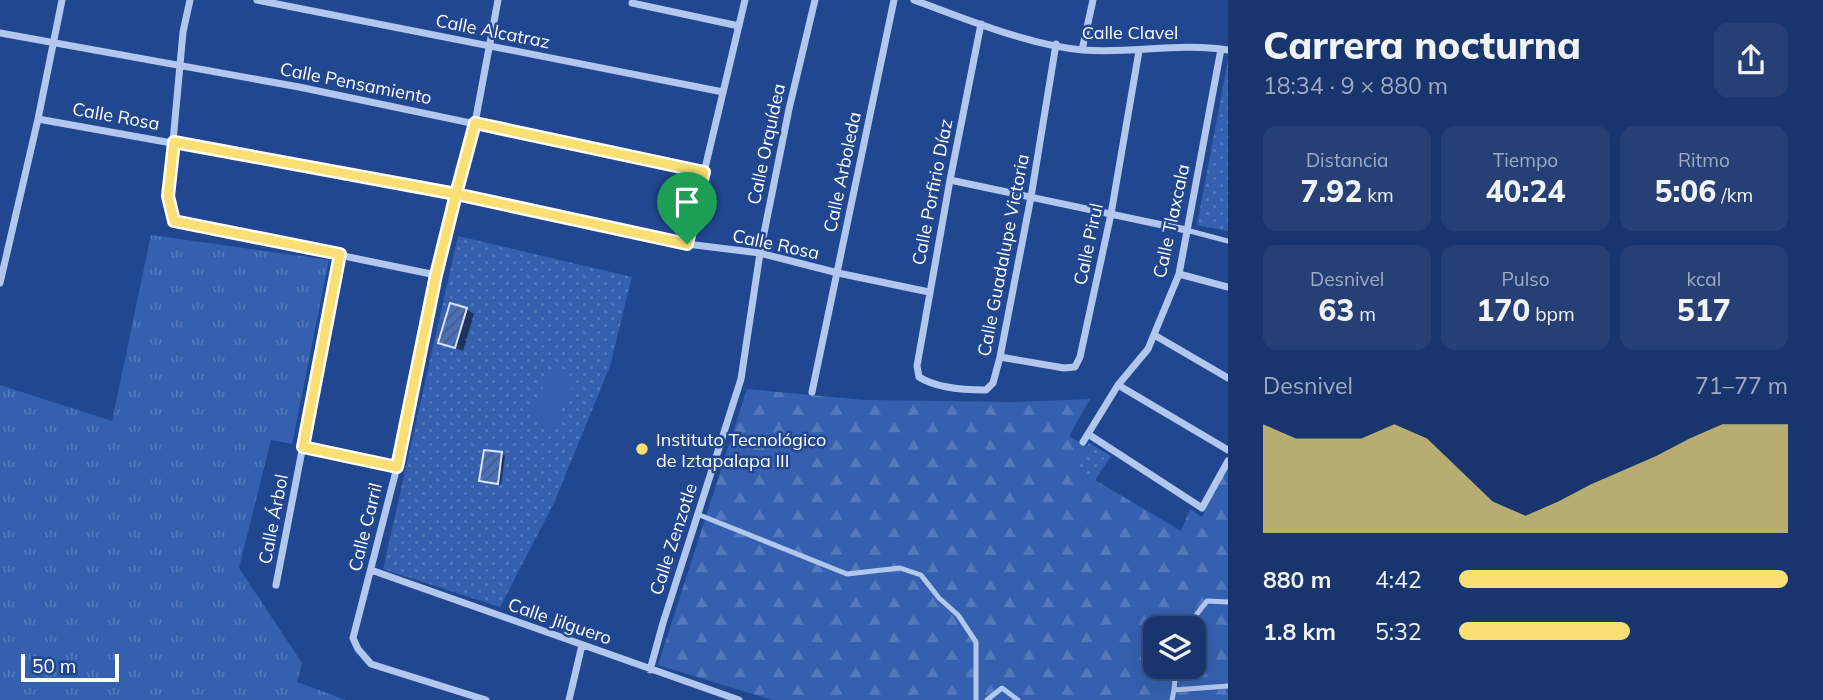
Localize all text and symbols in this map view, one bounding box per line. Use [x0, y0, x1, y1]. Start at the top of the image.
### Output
street label: Calle Alcatraz [434, 9, 552, 53]
street label: Calle Clavel [1082, 21, 1178, 44]
text: Carrera nocturna [1263, 21, 1581, 69]
button: share [1714, 23, 1788, 97]
street label: Calle Pensamiento [278, 57, 434, 109]
text: 18:34 · 9 × 880 m [1263, 71, 1448, 100]
street label: Calle Orquídea [742, 81, 790, 207]
street label: Calle Rosa [71, 97, 161, 135]
street label: Calle Arboleda [818, 110, 866, 234]
street label: Calle Porfirio Díaz [907, 117, 957, 267]
text: Distancia [1306, 148, 1388, 172]
text: Tiempo [1493, 148, 1558, 172]
text: Ritmo [1678, 148, 1730, 172]
street label: Calle Guadalupe Victoria [972, 152, 1034, 358]
street label: Calle Tlaxcala [1148, 162, 1194, 280]
pin [657, 172, 717, 244]
text: 7.92 [1301, 172, 1362, 210]
text: 40:24 [1486, 172, 1565, 210]
text: 5:06 [1655, 172, 1716, 210]
icon: arrive [668, 183, 706, 221]
text: km [1362, 183, 1394, 207]
text: /km [1716, 183, 1753, 207]
street label: Calle Pirul [1068, 201, 1108, 287]
street label: Calle Rosa [731, 224, 821, 264]
text: Desnivel [1310, 267, 1384, 291]
text: Pulso [1501, 267, 1550, 291]
text: kcal [1686, 267, 1721, 291]
text: 63 [1318, 291, 1354, 329]
text: 170 [1476, 291, 1530, 329]
text: 517 [1677, 291, 1731, 329]
text: m [1354, 302, 1376, 326]
text: bpm [1530, 302, 1575, 326]
text: Desnivel [1263, 371, 1353, 400]
text: 71–77 m [1695, 371, 1788, 400]
place label: Instituto Tecnológico de Iztapalapa III [656, 428, 826, 472]
marker: Instituto Tecnológico de Iztapalapa III [634, 441, 650, 457]
street label: Calle Árbol [253, 472, 293, 566]
street label: Calle Carril [343, 480, 387, 574]
street label: Calle Zenzotle [644, 480, 702, 598]
text: 880 m [1263, 565, 1331, 594]
text: 4:42 [1375, 565, 1422, 594]
street label: Calle Jilguero [505, 593, 615, 649]
map controls [1143, 616, 1206, 679]
button: layers [1143, 616, 1206, 679]
text: 1.8 km [1263, 617, 1336, 646]
text: 5:32 [1375, 617, 1422, 646]
scale bar [21, 651, 119, 683]
text: 50 m [32, 654, 76, 678]

